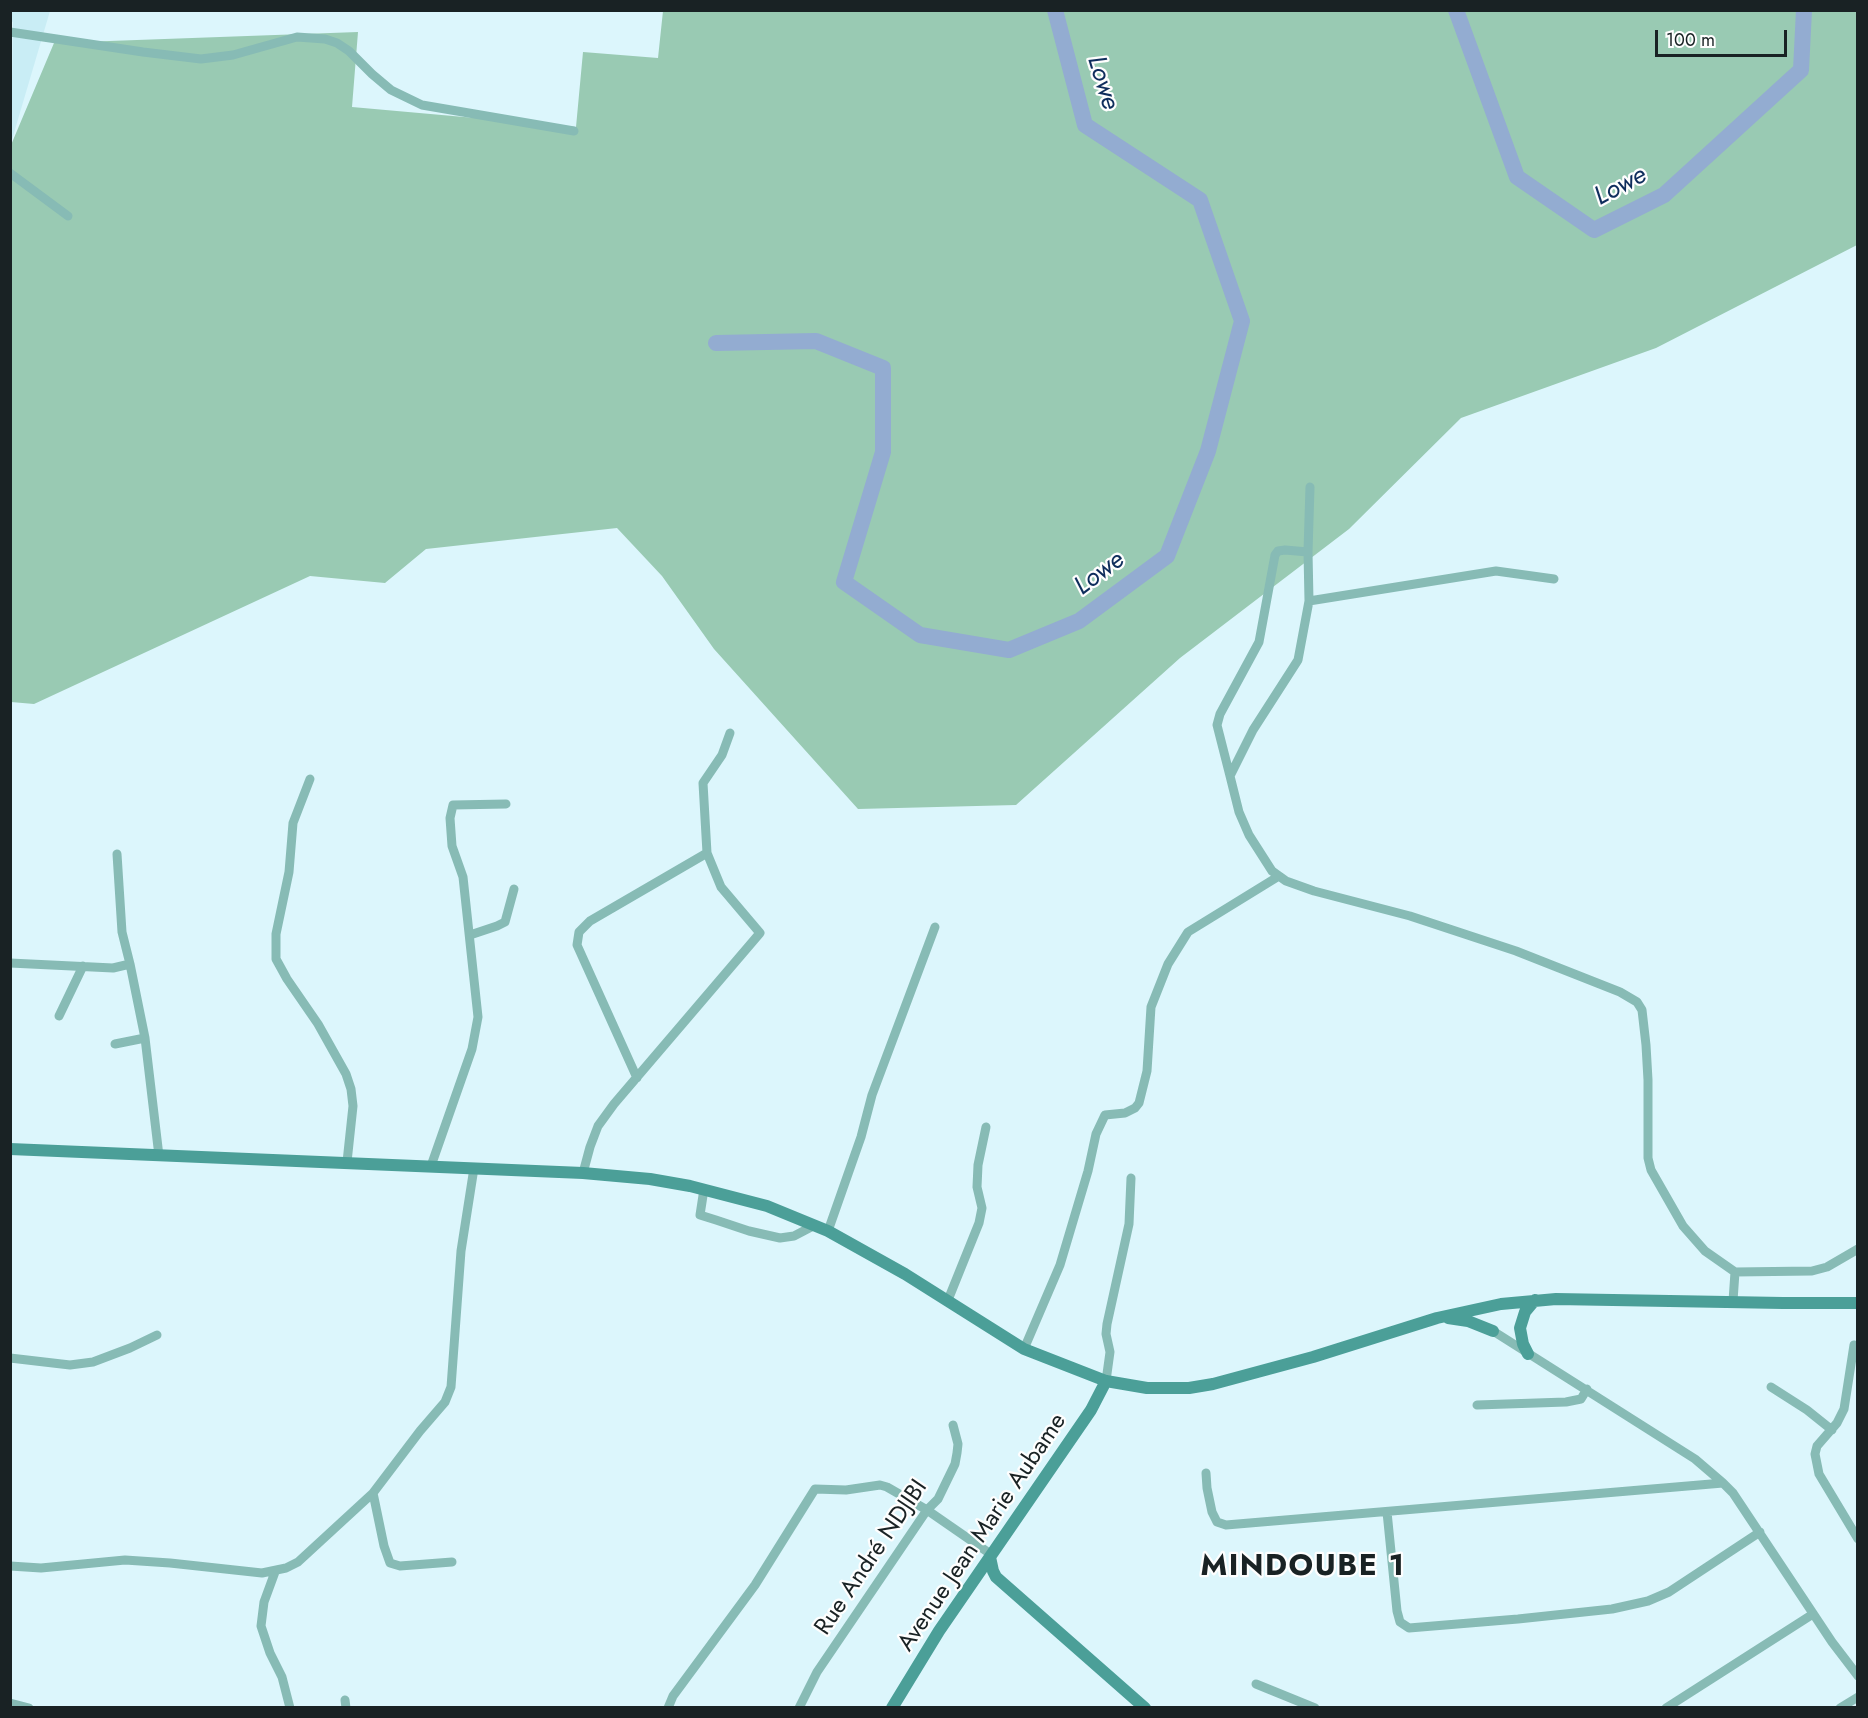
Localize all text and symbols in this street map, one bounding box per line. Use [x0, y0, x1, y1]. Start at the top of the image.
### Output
scale bar [1658, 18, 1790, 56]
text: 100 m [1666, 27, 1715, 53]
water label: Lowe [1079, 52, 1125, 114]
water label: Lowe [1590, 160, 1652, 214]
water label: Lowe [1069, 545, 1131, 603]
street label: Avenue Jean Marie Aubame [893, 1409, 1073, 1657]
street label: Rue André NDJIBI [809, 1475, 935, 1641]
district label: MINDOUBE 1 [1200, 1550, 1406, 1586]

